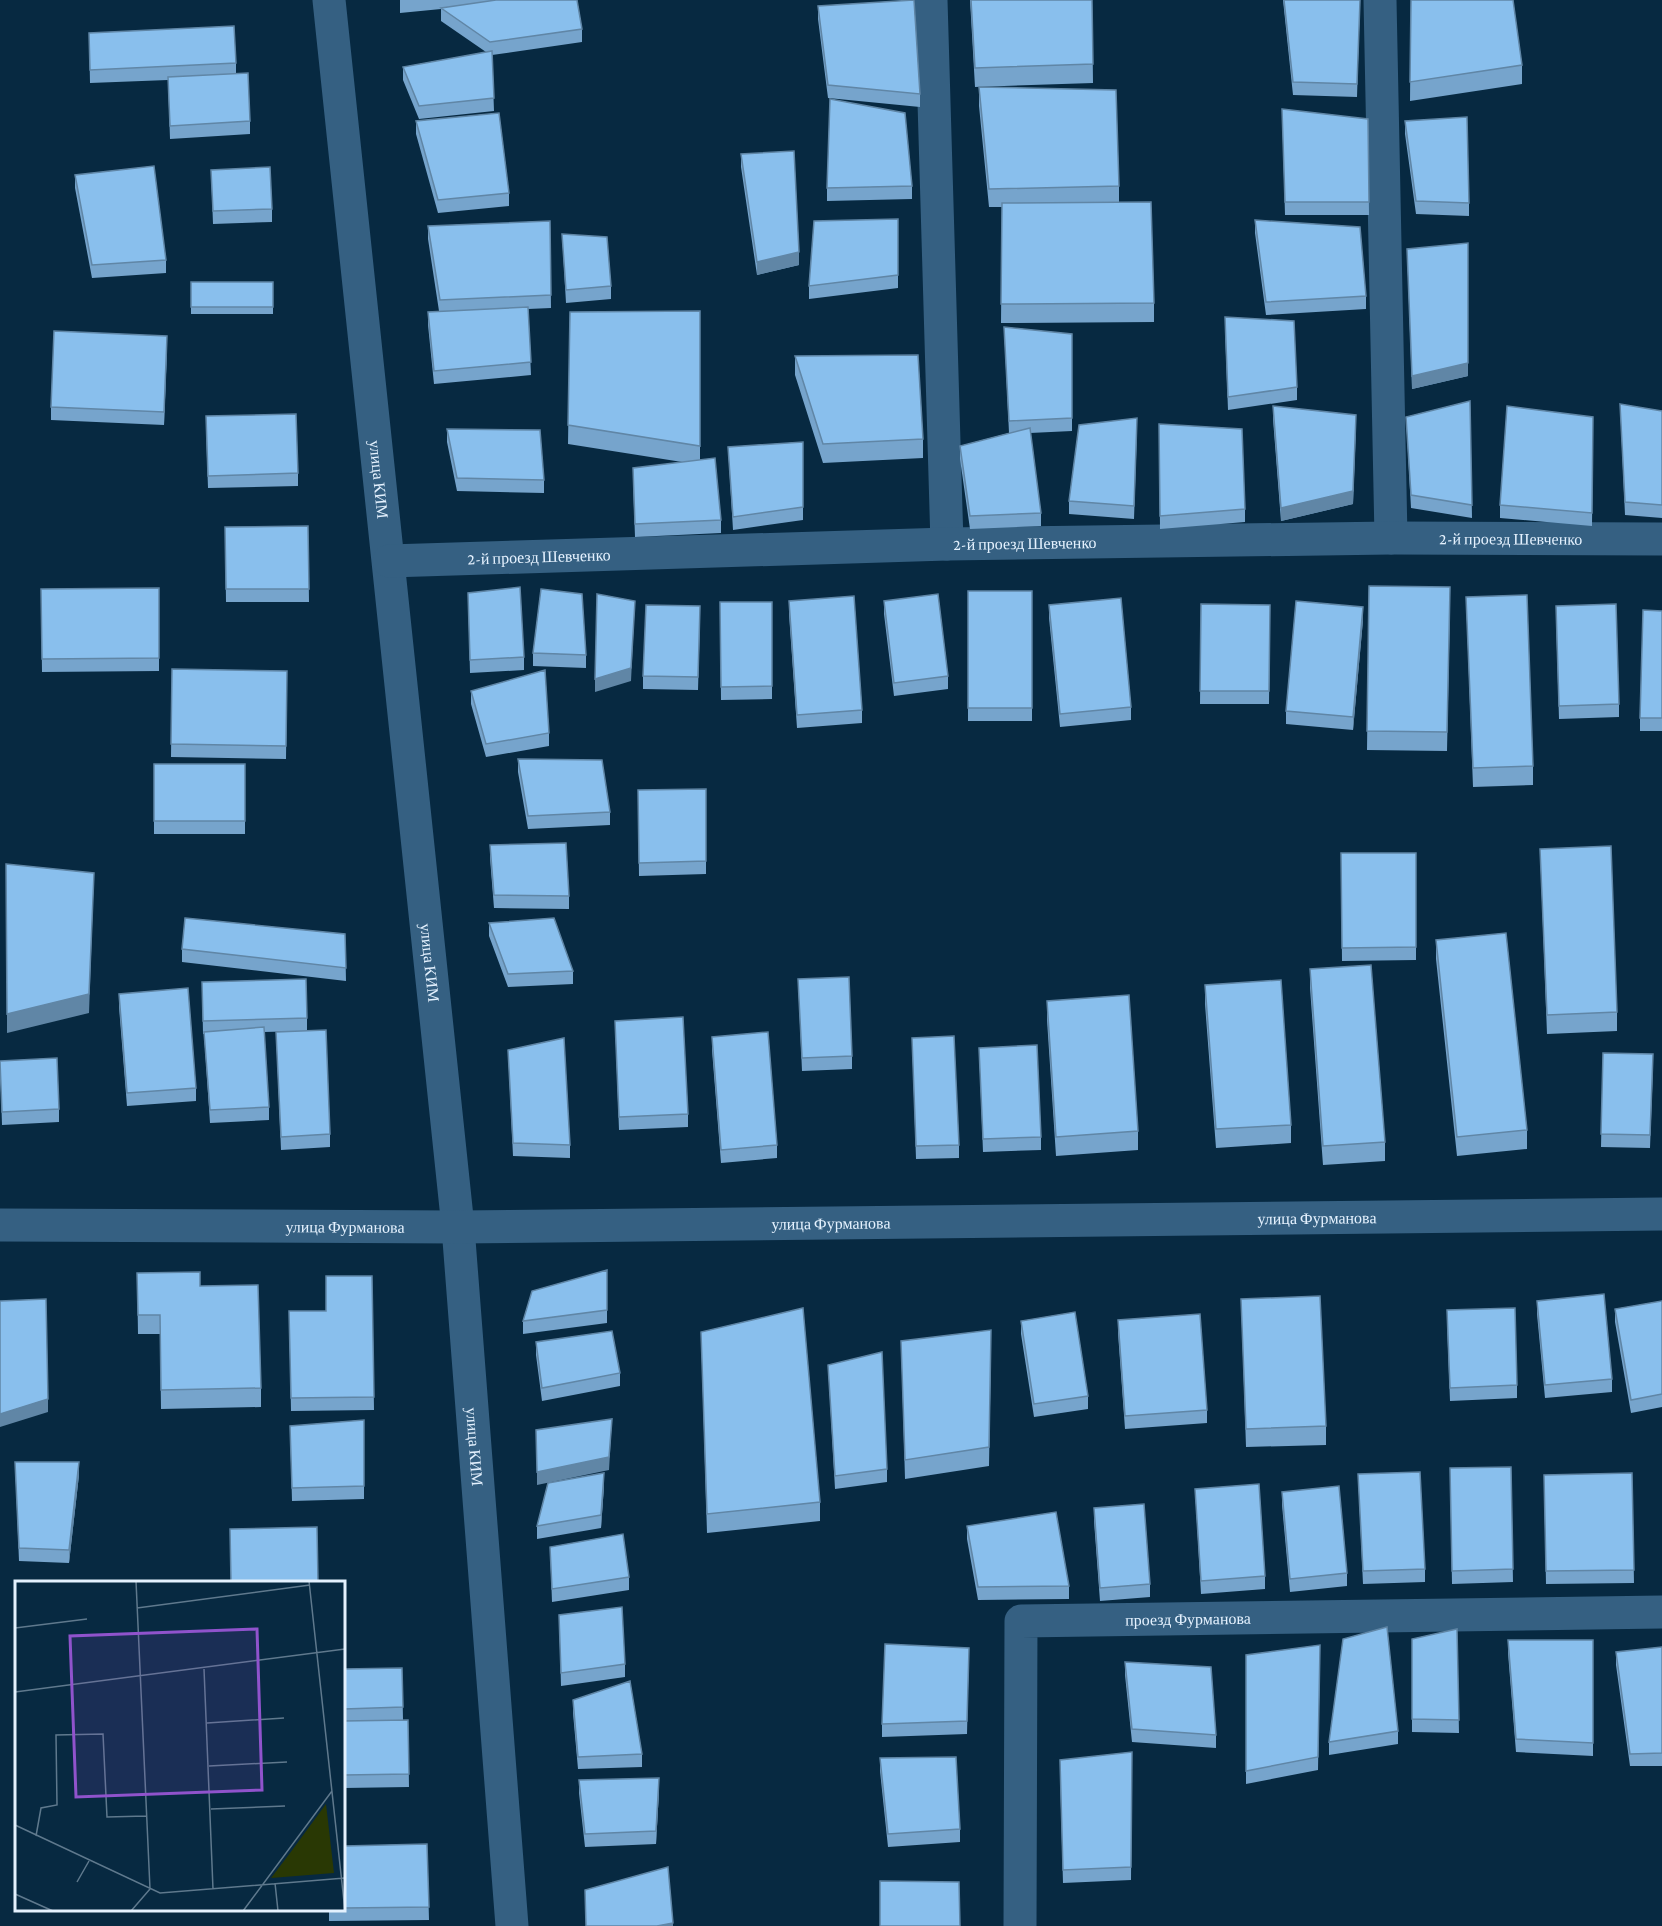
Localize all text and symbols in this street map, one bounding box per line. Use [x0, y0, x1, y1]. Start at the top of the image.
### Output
street label: улица КИМ [365, 439, 391, 520]
street label: 2-й проезд Шевченко [1439, 530, 1582, 548]
street label: 2-й проезд Шевченко [953, 534, 1096, 553]
street label: 2-й проезд Шевченко [467, 546, 611, 568]
street label: улица КИМ [416, 923, 442, 1003]
street label: улица Фурманова [1257, 1209, 1377, 1228]
street label: улица Фурманова [771, 1214, 891, 1234]
street label: улица Фурманова [285, 1218, 405, 1237]
street label: улица КИМ [462, 1407, 486, 1487]
inset map [15, 1581, 345, 1911]
street label: проезд Фурманова [1125, 1610, 1251, 1629]

